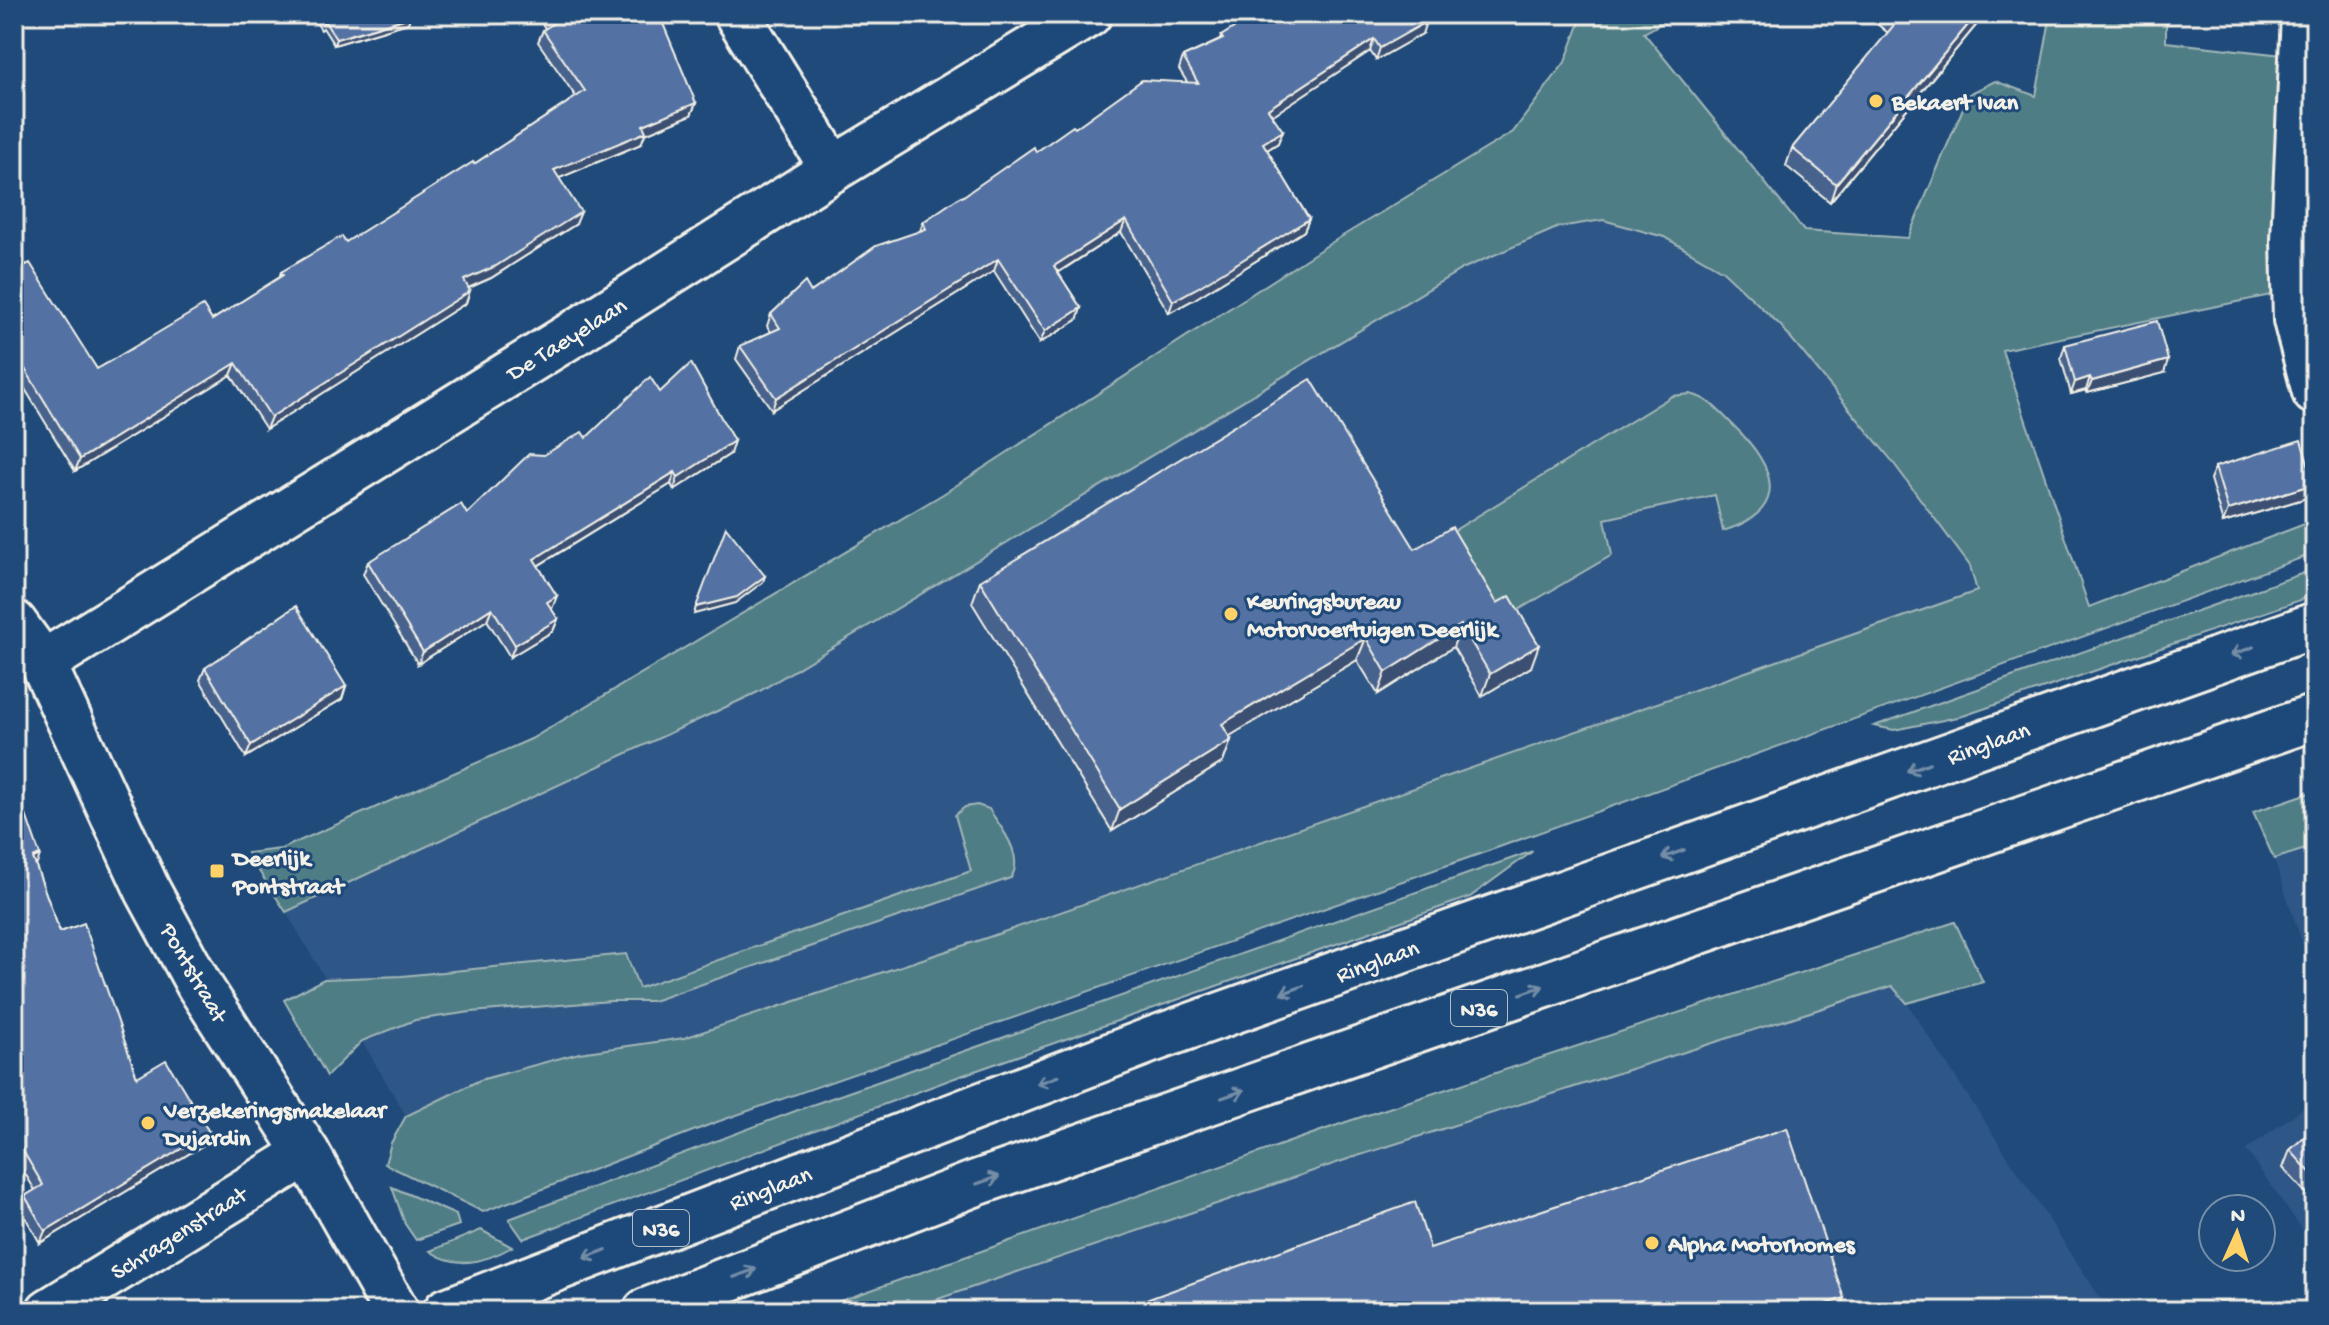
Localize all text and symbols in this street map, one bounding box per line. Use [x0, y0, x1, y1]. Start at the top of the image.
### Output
place label: Bekaert Ivan [1891, 90, 2019, 119]
marker: Bekaert Ivan [1867, 92, 1885, 110]
street label: De Taeyelaan [501, 292, 634, 390]
place label: Keuringsbureau Motorvoertuigen Deerlijk [1246, 589, 1501, 646]
marker: Keuringsbureau Motorvoertuigen Deerlijk [1222, 605, 1240, 623]
one-way arrow [2230, 645, 2254, 659]
street label: Ringlaan [1944, 717, 2035, 774]
one-way arrow [1906, 761, 1930, 775]
place label: Deerlijk Pontstraat [231, 846, 346, 903]
one-way arrow [1661, 848, 1686, 863]
marker: Deerlijk Pontstraat [208, 862, 226, 880]
street label: Pontstraat [151, 918, 233, 1031]
street label: Ringlaan [1333, 935, 1424, 992]
one-way arrow [1519, 982, 1543, 996]
one-way arrow [1280, 984, 1305, 998]
road number: N36 [1451, 990, 1507, 1026]
one-way arrow [1036, 1074, 1061, 1088]
one-way arrow [1221, 1086, 1245, 1100]
place label: Verzekeringsmakelaar Dujardin [162, 1098, 388, 1155]
marker: Verzekeringsmakelaar Dujardin [139, 1114, 157, 1132]
street label: Ringlaan [726, 1161, 817, 1219]
one-way arrow [975, 1171, 1000, 1186]
street label: Schragenstraat [106, 1180, 255, 1288]
north arrow [2197, 1193, 2277, 1273]
text: N [2230, 1204, 2246, 1230]
road number: N36 [633, 1210, 689, 1246]
place label: Alpha Motorhomes [1667, 1232, 1856, 1261]
marker: Alpha Motorhomes [1643, 1234, 1661, 1252]
one-way arrow [583, 1248, 608, 1262]
one-way arrow [732, 1265, 757, 1279]

